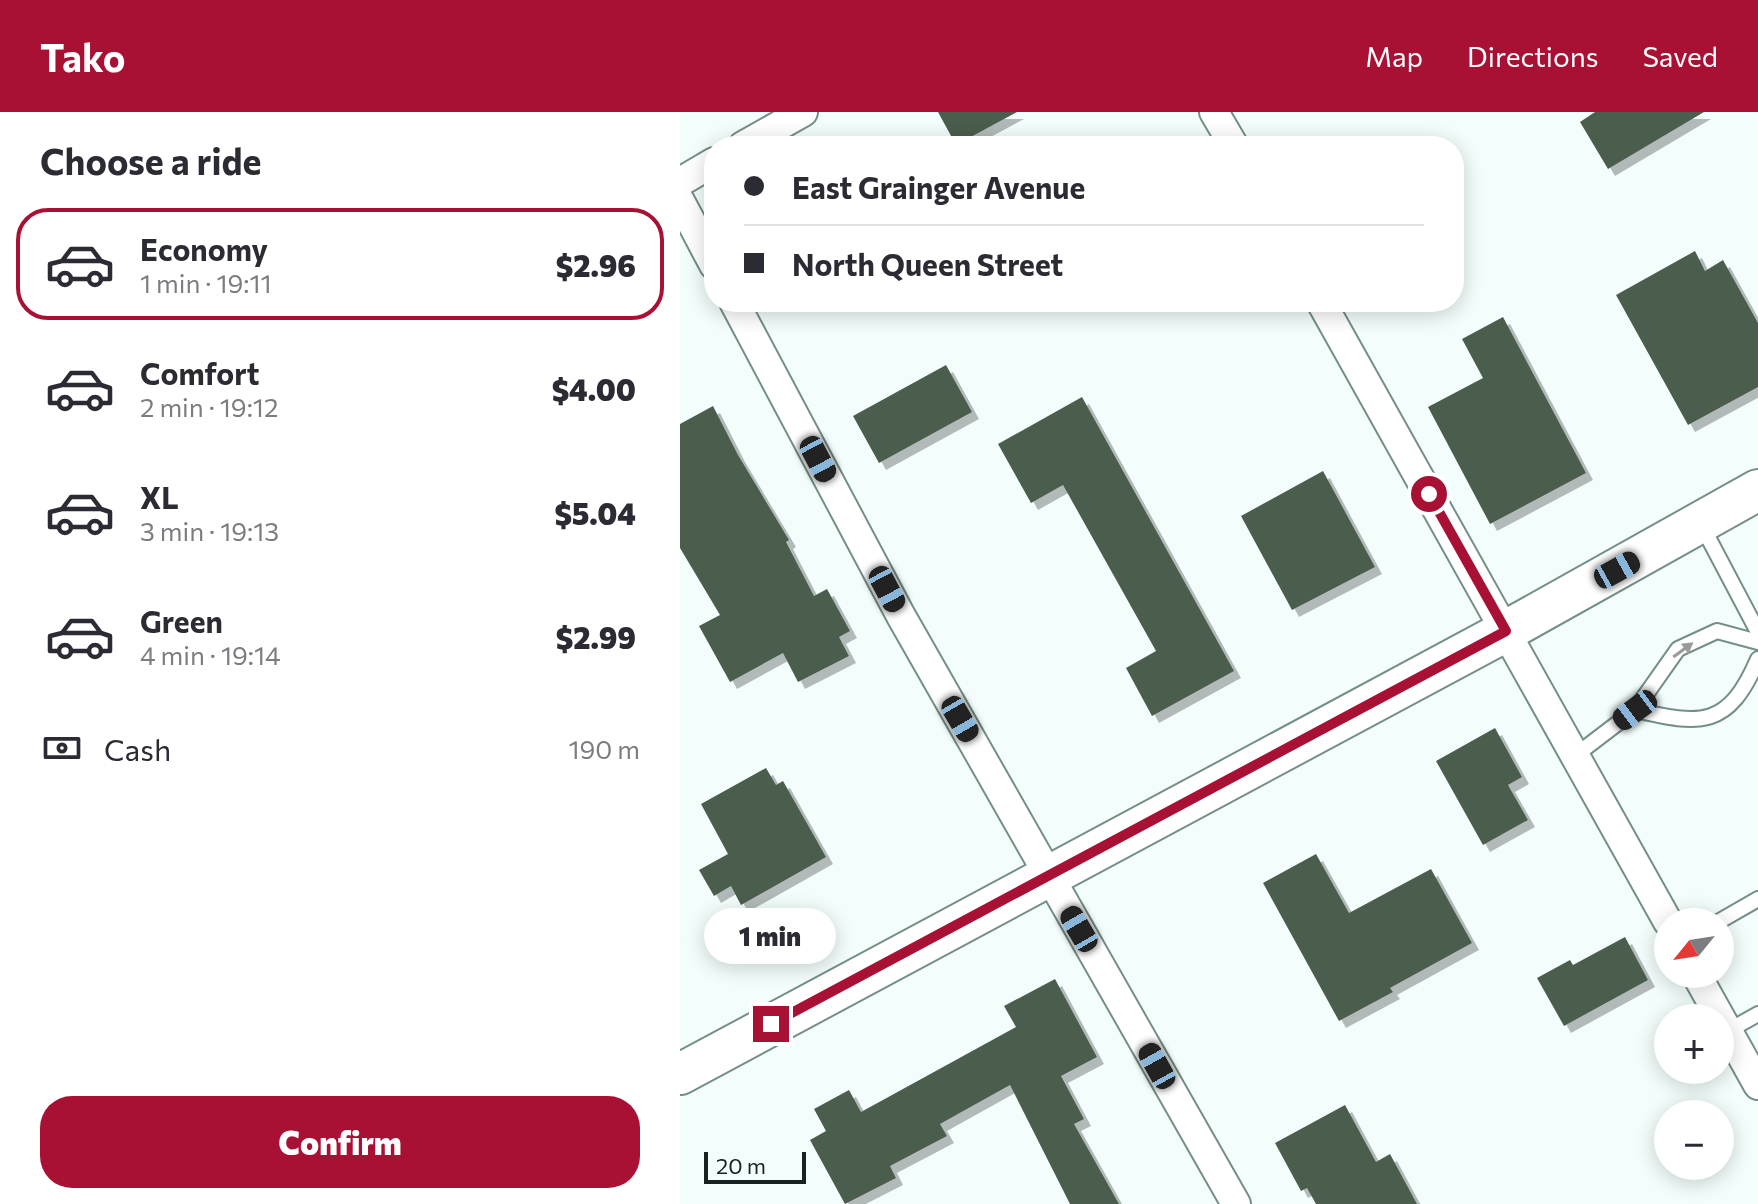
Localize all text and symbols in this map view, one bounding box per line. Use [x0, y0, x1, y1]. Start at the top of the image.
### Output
text: Tako [40, 33, 125, 80]
text: Map [1365, 39, 1423, 73]
text: Directions [1467, 39, 1598, 73]
text: Saved [1642, 39, 1718, 73]
text: Choose a ride [40, 138, 261, 182]
text: East Grainger Avenue [792, 168, 1085, 205]
icon: car [44, 228, 116, 300]
text: Economy [140, 230, 268, 267]
text: North Queen Street [792, 245, 1063, 282]
text: $2.96 [556, 246, 636, 283]
text: 1 min · 19:11 [140, 267, 272, 298]
icon: car [44, 352, 116, 424]
text: Comfort [140, 354, 259, 391]
text: $4.00 [552, 370, 636, 407]
text: 2 min · 19:12 [140, 391, 278, 422]
car [796, 432, 840, 486]
icon: car [44, 476, 116, 548]
route start [1411, 476, 1447, 512]
text: XL [140, 478, 179, 515]
text: $5.04 [554, 494, 636, 531]
text: 3 min · 19:13 [140, 515, 279, 546]
car [1590, 548, 1644, 592]
car [865, 562, 909, 616]
icon: car [44, 600, 116, 672]
text: Green [140, 602, 223, 639]
text: $2.99 [556, 618, 636, 655]
text: 4 min · 19:14 [140, 639, 281, 670]
one-way arrow [1672, 642, 1694, 658]
car [1609, 686, 1661, 734]
car [938, 692, 982, 746]
icon: cash [40, 726, 84, 770]
text: Cash [104, 730, 171, 767]
text: 190 m [568, 733, 640, 764]
car [1057, 902, 1101, 956]
callout: 1 min [705, 908, 837, 964]
north arrow [1654, 908, 1734, 988]
map controls [1654, 908, 1734, 1180]
text: 1 min [739, 920, 801, 951]
button: + [1654, 1004, 1734, 1084]
route end [753, 1006, 789, 1042]
car [1135, 1039, 1179, 1093]
button: Confirm [40, 1096, 640, 1188]
button: − [1654, 1100, 1734, 1180]
scale bar [704, 1148, 806, 1184]
text: 20 m [716, 1152, 766, 1179]

